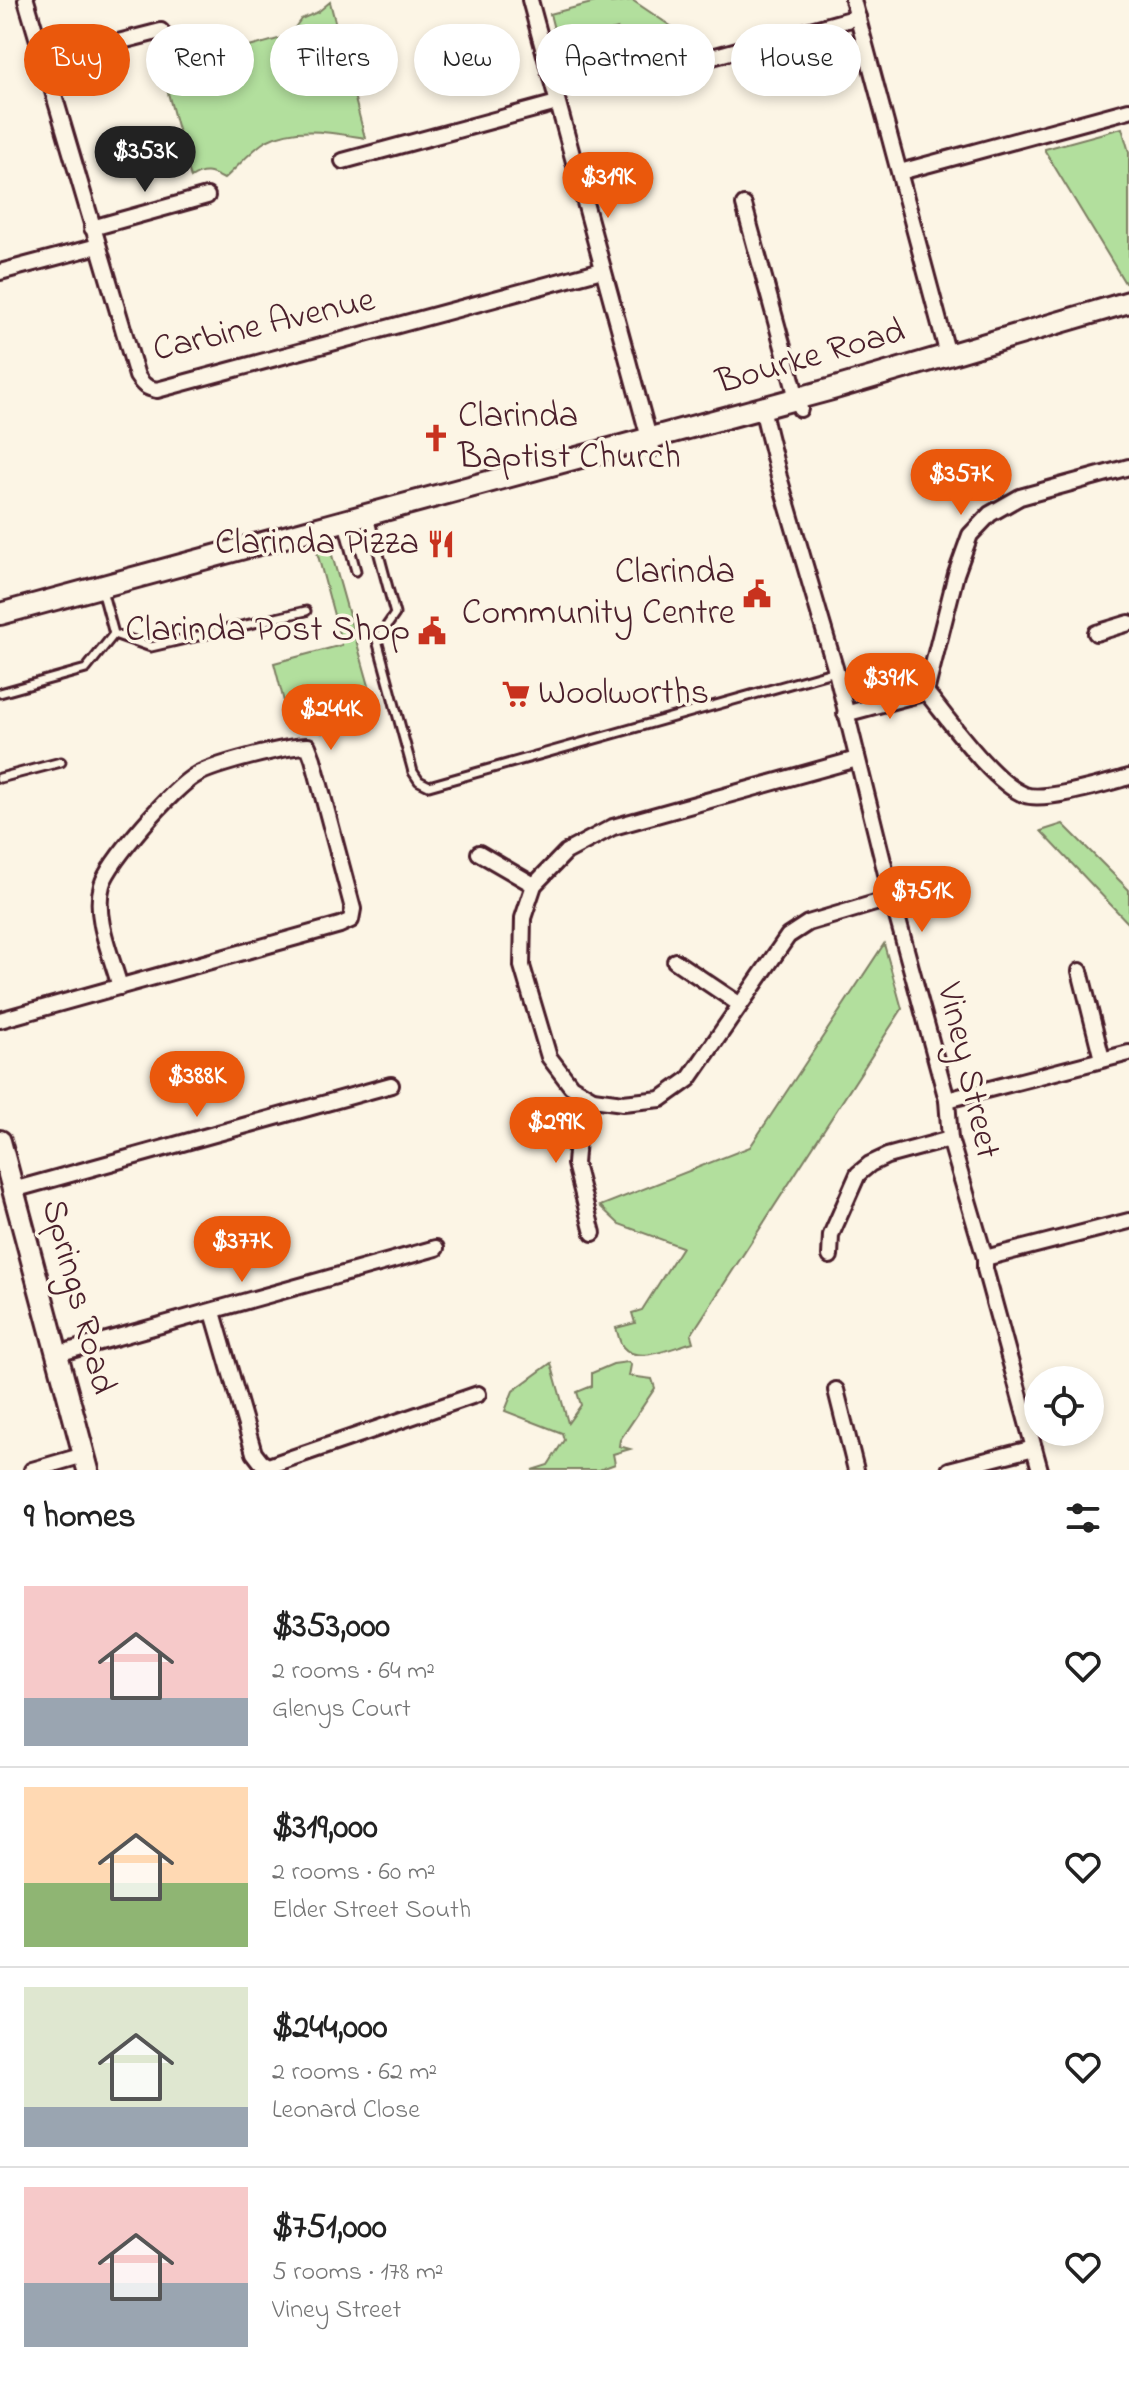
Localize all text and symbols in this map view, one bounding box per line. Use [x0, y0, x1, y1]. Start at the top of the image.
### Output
chip: Buy [24, 24, 130, 96]
chip: Rent [146, 24, 254, 96]
chip: Filters [270, 24, 398, 96]
chip: New [414, 24, 520, 96]
chip: Apartment [536, 24, 715, 96]
chip: House [731, 24, 861, 96]
pin: $353K [89, 126, 201, 194]
text: $353K [113, 133, 177, 171]
pin: $319K [552, 152, 664, 220]
text: $319K [580, 159, 636, 197]
street label: Carbine Avenue [148, 275, 381, 377]
street label: Bourke Road [710, 306, 911, 410]
place label: Clarinda Baptist Church [457, 391, 681, 485]
church icon: Clarinda Baptist Church [421, 423, 451, 453]
pin: $357K [905, 449, 1017, 517]
text: $357K [929, 456, 993, 494]
place label: Clarinda Pizza [215, 518, 419, 571]
restaurant icon: Clarinda Pizza [426, 529, 456, 559]
place label: Clarinda Community Centre [462, 547, 736, 641]
public building icon: Clarinda Community Centre [742, 579, 772, 609]
place label: Clarinda Post Shop [125, 605, 410, 658]
public building icon: Clarinda Post Shop [417, 616, 447, 646]
pin: $391K [834, 653, 946, 721]
text: $391K [862, 660, 918, 698]
place label: Woolworths [538, 668, 709, 721]
supermarket icon: Woolworths [501, 679, 531, 709]
pin: $244K [275, 684, 387, 752]
text: $244K [300, 691, 362, 729]
pin: $751K [866, 866, 978, 934]
text: $751K [891, 873, 953, 911]
street label: Viney Street [921, 977, 1013, 1164]
pin: $388K [141, 1051, 253, 1119]
text: $388K [168, 1058, 226, 1096]
pin: $299K [500, 1097, 612, 1165]
text: $299K [528, 1104, 584, 1142]
street label: Springs Road [26, 1194, 128, 1400]
pin: $377K [186, 1216, 298, 1284]
text: $377K [212, 1223, 272, 1261]
map controls [1024, 1366, 1104, 1446]
button: locate [1024, 1366, 1104, 1446]
text: 9 homes [24, 1493, 136, 1543]
icon: filters [1061, 1496, 1105, 1540]
text: $353,000 [272, 1603, 390, 1653]
icon: home [88, 1618, 184, 1714]
icon: heart [1061, 1644, 1105, 1688]
text: 2 rooms · 64 m² [272, 1653, 435, 1691]
text: Glenys Court [272, 1691, 411, 1729]
text: $319,000 [272, 1804, 378, 1854]
icon: home [88, 1819, 184, 1915]
icon: heart [1061, 1845, 1105, 1889]
text: 2 rooms · 60 m² [272, 1854, 436, 1892]
text: Elder Street South [272, 1892, 471, 1930]
text: $244,000 [272, 2004, 387, 2054]
icon: home [88, 2019, 184, 2115]
icon: heart [1061, 2045, 1105, 2089]
text: 2 rooms · 62 m² [272, 2054, 437, 2092]
text: Leonard Close [272, 2092, 420, 2130]
text: $751,000 [272, 2204, 387, 2254]
icon: home [88, 2219, 184, 2315]
icon: heart [1061, 2245, 1105, 2289]
text: 5 rooms · 178 m² [272, 2254, 444, 2292]
text: Viney Street [272, 2292, 401, 2330]

